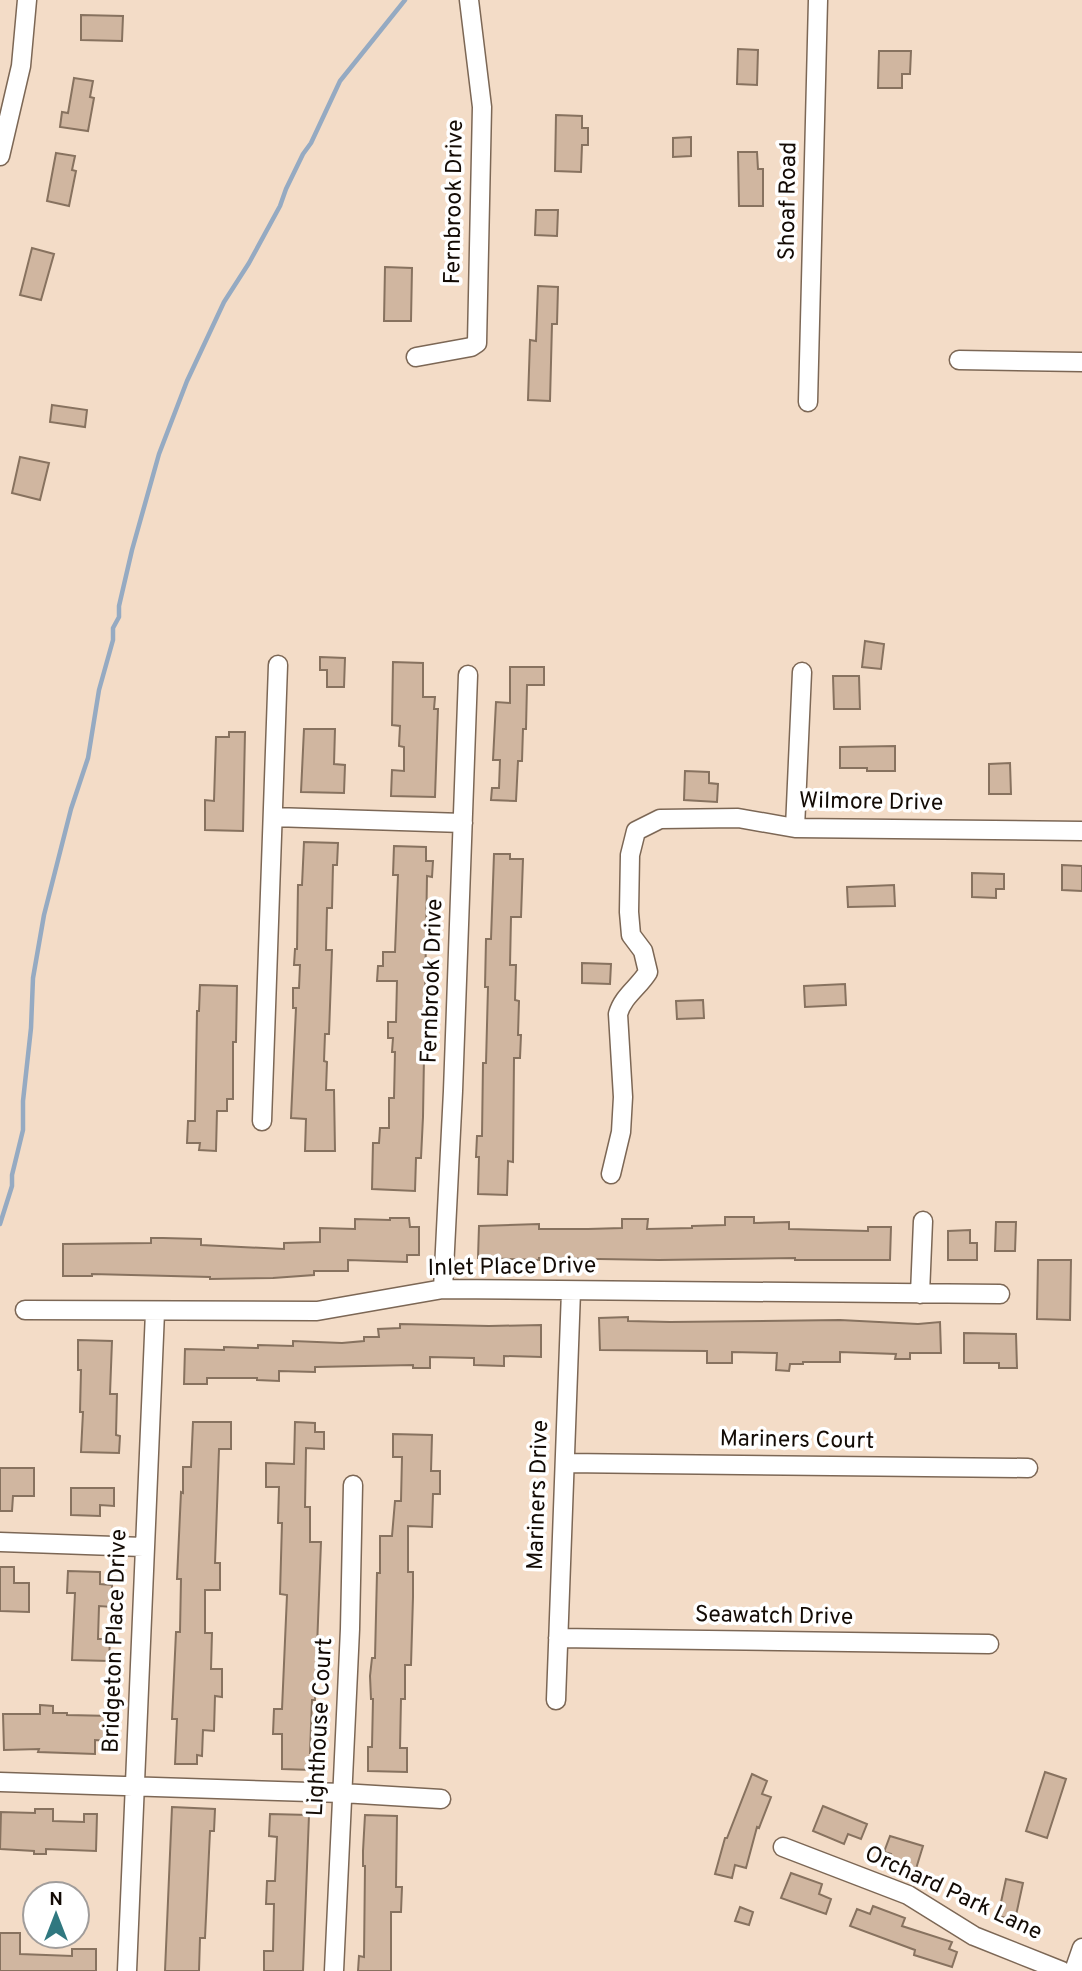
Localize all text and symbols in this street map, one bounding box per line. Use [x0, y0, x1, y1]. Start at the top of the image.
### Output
street label: Fernbrook Drive [439, 119, 471, 285]
street label: Shoaf Road [773, 141, 805, 261]
street label: Wilmore Drive [799, 787, 943, 819]
street label: Fernbrook Drive [416, 898, 450, 1064]
street label: Inlet Place Drive [427, 1252, 597, 1284]
street label: Mariners Drive [522, 1419, 556, 1571]
street label: Mariners Court [719, 1425, 875, 1457]
street label: Bridgeton Place Drive [98, 1528, 134, 1754]
street label: Seawatch Drive [695, 1601, 853, 1633]
street label: Lighthouse Court [302, 1637, 340, 1817]
street label: Orchard Park Lane [860, 1840, 1046, 1948]
north arrow [21, 1880, 91, 1950]
text: N [49, 1888, 63, 1912]

